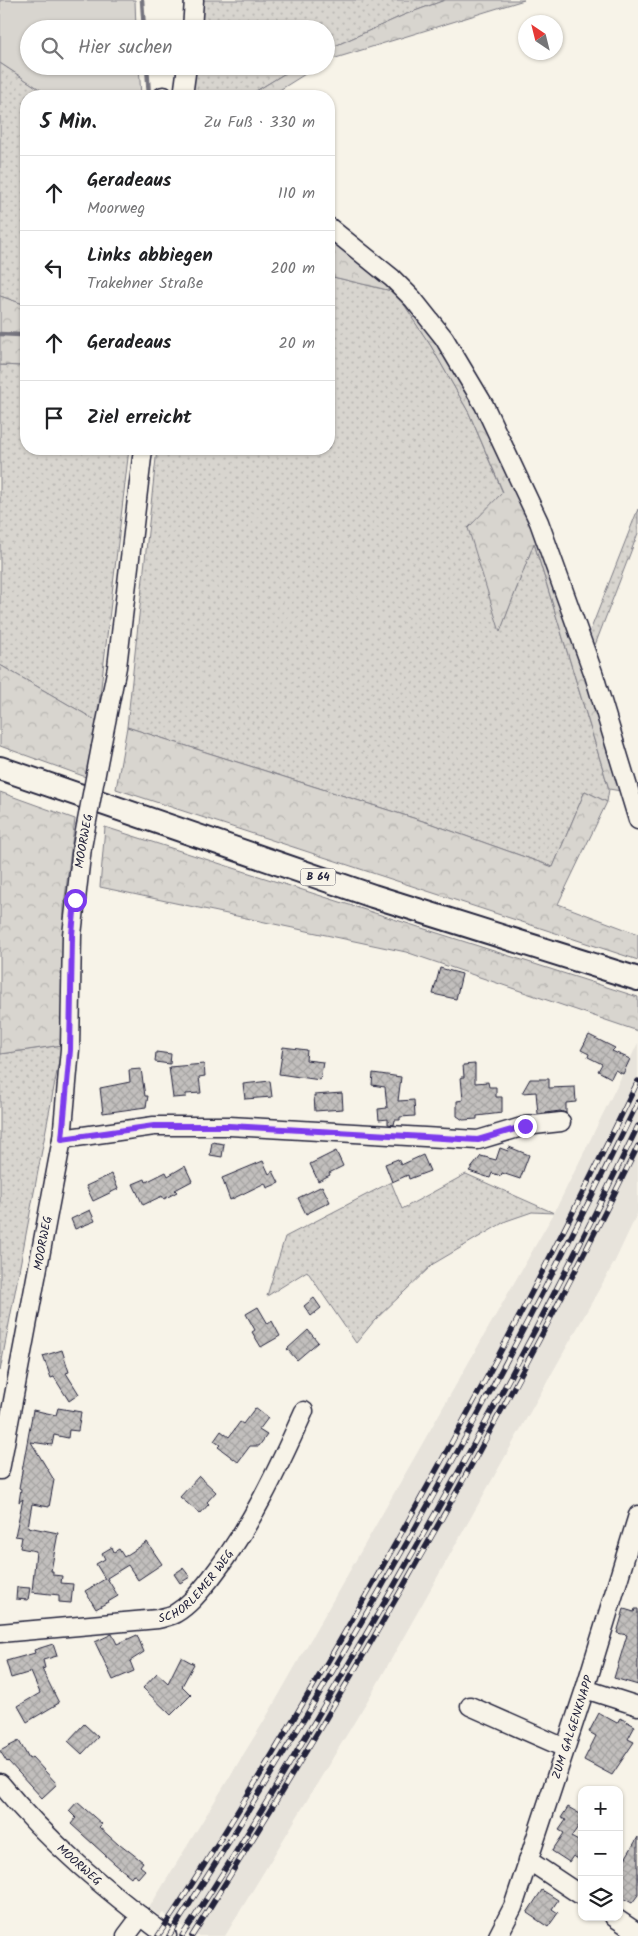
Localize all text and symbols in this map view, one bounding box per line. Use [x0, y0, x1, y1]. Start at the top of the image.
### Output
north arrow [518, 15, 563, 60]
search box [20, 20, 335, 75]
text: Hier suchen [78, 33, 172, 63]
icon: search [38, 34, 66, 62]
text: 5 Min. [40, 106, 97, 139]
text: Zu Fuß · 330 m [203, 110, 315, 135]
text: Geradeaus [87, 166, 172, 196]
icon: ahead [40, 179, 68, 207]
text: 110 m [278, 181, 315, 206]
text: Moorweg [87, 196, 145, 221]
text: Links abbiegen [87, 241, 213, 271]
icon: left [40, 254, 68, 282]
text: 200 m [271, 256, 315, 281]
text: Trakehner Straße [87, 271, 203, 296]
text: Geradeaus [87, 328, 172, 358]
icon: ahead [40, 329, 68, 357]
text: 20 m [279, 331, 315, 356]
text: Ziel erreicht [87, 403, 192, 433]
icon: arrive [40, 404, 68, 432]
street label: MOORWEG [70, 812, 98, 870]
road number: B 64 [300, 869, 336, 886]
route start [64, 889, 87, 912]
route end [514, 1115, 537, 1138]
street label: MOORWEG [28, 1214, 57, 1272]
street label: SCHORLEMER WEG [156, 1545, 238, 1628]
street label: ZUM GALGENKNAPP [546, 1673, 598, 1782]
map controls [578, 1786, 623, 1921]
button: + [578, 1786, 623, 1831]
button: − [578, 1831, 623, 1876]
street label: MOORWEG [52, 1839, 106, 1890]
button: layers [578, 1876, 623, 1921]

